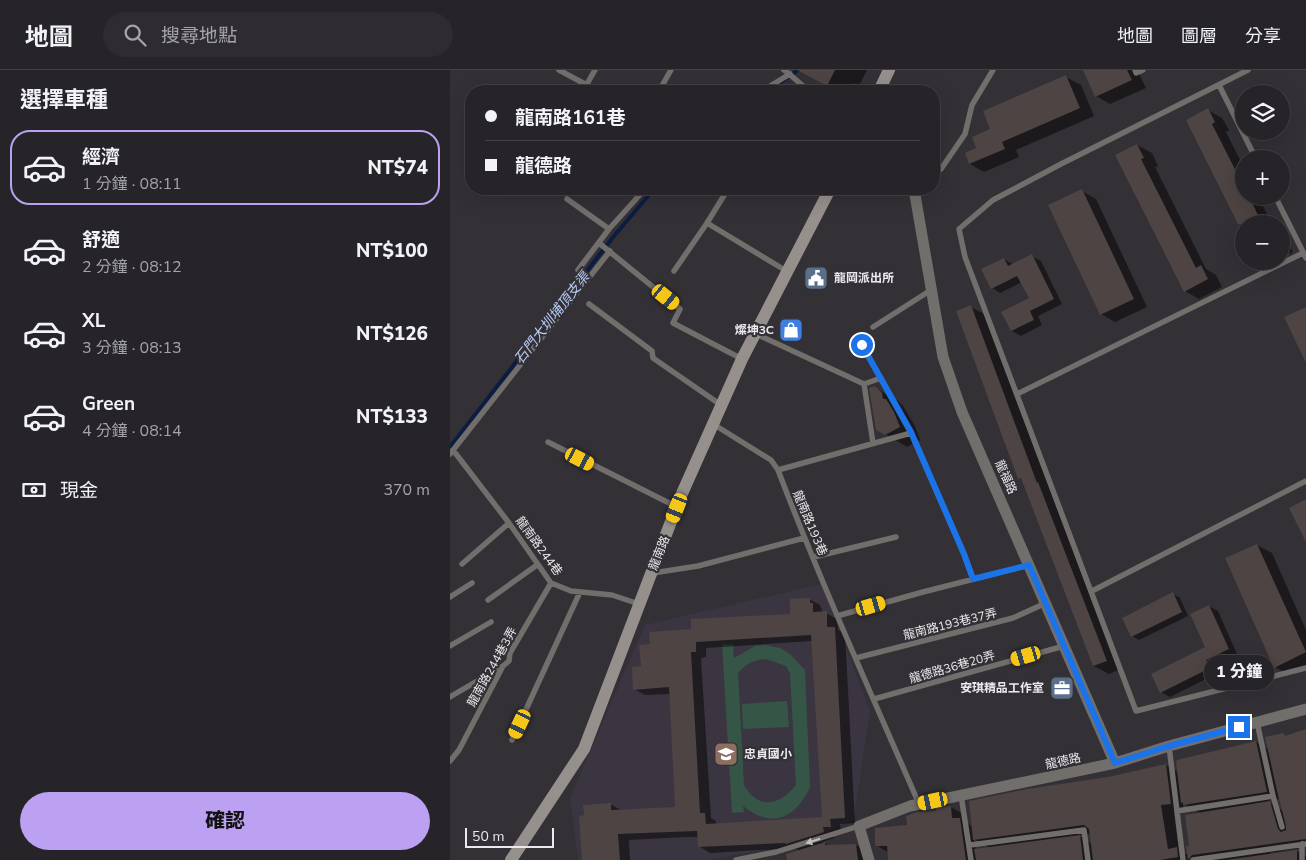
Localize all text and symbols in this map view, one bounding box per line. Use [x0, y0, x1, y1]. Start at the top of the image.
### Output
search box [103, 12, 453, 57]
text: 地圖 [25, 21, 73, 53]
icon: search [121, 21, 149, 49]
text: 搜尋地點 [161, 23, 237, 49]
text: 地圖 [1117, 24, 1153, 48]
text: 圖層 [1181, 24, 1217, 48]
text: 分享 [1245, 24, 1281, 48]
text: 選擇車種 [20, 85, 108, 115]
map controls [1235, 85, 1290, 270]
button: layers [1235, 85, 1290, 140]
text: 龍南路161巷 [515, 105, 625, 131]
text: 經濟 [82, 144, 120, 170]
icon: car [22, 145, 67, 190]
button: + [1235, 150, 1290, 205]
text: 龍德路 [515, 153, 572, 179]
text: NT$74 [367, 155, 428, 181]
text: 1 分鐘 · 08:11 [82, 173, 182, 195]
button: − [1235, 215, 1290, 270]
text: 舒適 [82, 227, 120, 253]
icon: car [22, 228, 67, 273]
text: NT$100 [356, 238, 428, 264]
text: 2 分鐘 · 08:12 [82, 256, 182, 278]
public building icon: 龍岡派出所 [803, 265, 829, 291]
water label: 石門大圳埔頂支渠 [510, 266, 595, 368]
place label: 龍岡派出所 [834, 270, 894, 286]
car [649, 282, 682, 312]
text: XL [82, 308, 105, 334]
icon: car [22, 311, 67, 356]
shop icon: 燦坤3C [778, 317, 804, 343]
text: NT$126 [356, 321, 428, 347]
place label: 燦坤3C [735, 322, 774, 338]
route start [851, 334, 873, 356]
text: 3 分鐘 · 08:13 [82, 337, 182, 359]
text: Green [82, 391, 135, 417]
icon: car [22, 394, 67, 439]
text: NT$133 [356, 404, 428, 430]
text: 4 分鐘 · 08:14 [82, 420, 182, 442]
car [563, 446, 596, 472]
street label: 龍福路 [991, 457, 1021, 497]
icon: cash [20, 476, 48, 504]
text: 現金 [60, 478, 98, 504]
text: 370 m [383, 479, 430, 501]
street label: 龍南路193巷 [789, 488, 831, 558]
car [664, 491, 689, 525]
street label: 龍南路244巷 [512, 513, 566, 579]
street label: 龍南路 [645, 533, 673, 573]
car [854, 595, 887, 617]
street label: 龍南路193巷37弄 [901, 605, 999, 643]
street label: 龍南路244巷3弄 [463, 624, 521, 710]
car [1009, 645, 1042, 667]
street label: 龍德路36巷20弄 [907, 647, 997, 687]
callout: 1 分鐘 [1204, 654, 1274, 690]
text: 1 分鐘 [1216, 661, 1262, 683]
office icon: 安琪精品工作室 [1049, 675, 1075, 701]
place label: 安琪精品工作室 [960, 680, 1044, 696]
car [506, 707, 533, 741]
route end [1228, 716, 1250, 738]
school or university icon: 忠貞國小 [713, 741, 739, 767]
place label: 忠貞國小 [744, 746, 792, 762]
street label: 龍德路 [1044, 749, 1082, 773]
car [916, 791, 949, 811]
button: 確認 [20, 792, 430, 850]
scale bar [465, 825, 554, 848]
text: 50 m [472, 827, 504, 846]
one-way arrow [805, 837, 820, 845]

